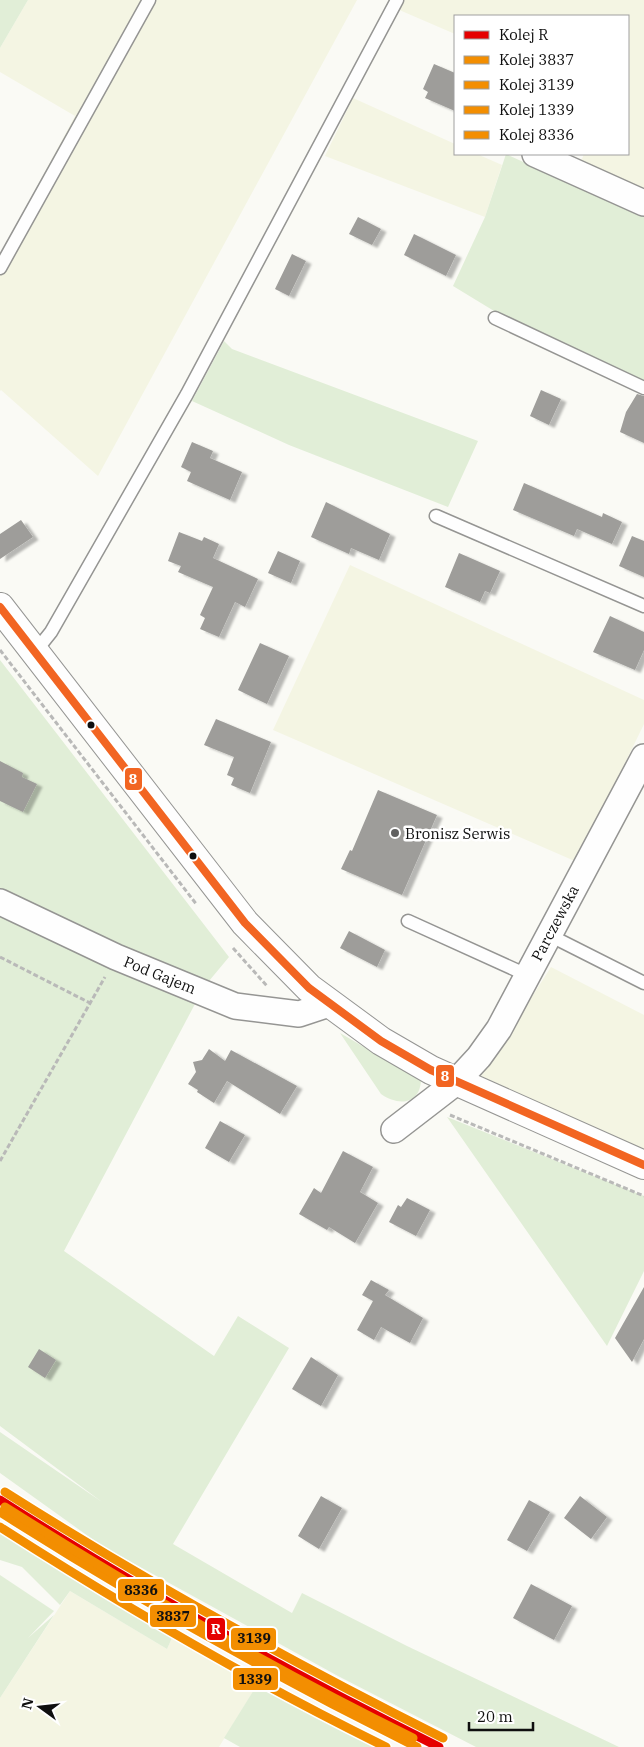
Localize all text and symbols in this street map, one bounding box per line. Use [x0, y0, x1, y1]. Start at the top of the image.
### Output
legend [454, 15, 629, 155]
text: Kolej R [499, 25, 548, 44]
text: Kolej 3837 [499, 50, 574, 69]
text: Kolej 3139 [499, 75, 574, 94]
text: Kolej 1339 [499, 100, 574, 119]
text: Kolej 8336 [499, 125, 574, 144]
unlabelled marker [86, 720, 96, 730]
line badge: 8 [124, 767, 143, 791]
text: 8 [129, 770, 137, 788]
place label: Bronisz Serwis [405, 824, 510, 843]
marker: Bronisz Serwis [389, 827, 401, 839]
unlabelled marker [188, 851, 198, 861]
street label: Parczewska [527, 882, 583, 964]
street label: Pod Gajem [121, 952, 199, 998]
line badge: 8 [435, 1064, 455, 1088]
text: 8 [441, 1067, 449, 1085]
line badge: 8336 [117, 1578, 165, 1602]
text: 8336 [124, 1581, 158, 1599]
line badge: 3837 [149, 1604, 197, 1628]
text: 3837 [156, 1607, 190, 1625]
line badge: R [206, 1617, 226, 1641]
text: R [211, 1620, 222, 1638]
line badge: 3139 [230, 1627, 277, 1651]
text: 3139 [237, 1629, 271, 1647]
line badge: 1339 [232, 1667, 279, 1691]
text: 1339 [238, 1670, 272, 1688]
north arrow [15, 1682, 65, 1732]
text: N [17, 1696, 38, 1711]
scale bar [469, 1700, 533, 1732]
text: 20 m [477, 1707, 513, 1726]

